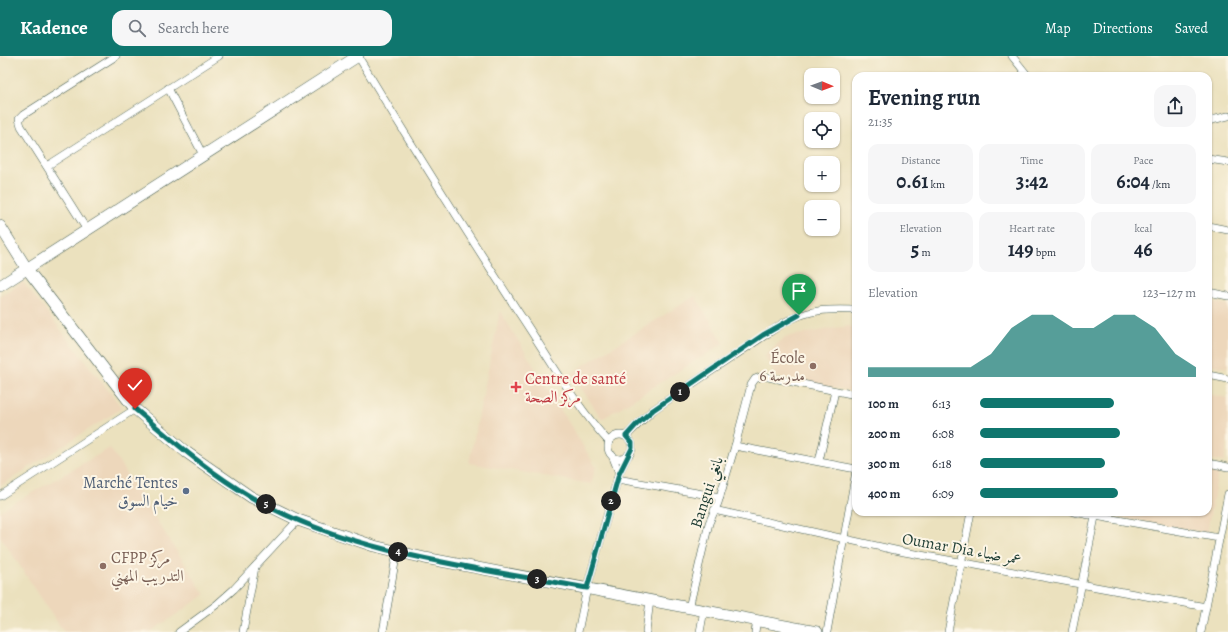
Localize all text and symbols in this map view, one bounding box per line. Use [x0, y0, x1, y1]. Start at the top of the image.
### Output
search box [112, 10, 392, 46]
text: Kadence [20, 15, 88, 41]
icon: search [126, 17, 148, 39]
text: Search here [158, 18, 229, 38]
text: Map [1045, 19, 1071, 38]
text: Directions [1093, 19, 1153, 38]
text: Saved [1175, 19, 1208, 38]
north arrow [804, 68, 840, 104]
map controls [804, 68, 840, 236]
text: Evening run [868, 83, 980, 113]
button: share [1154, 85, 1196, 127]
button: locate [804, 112, 840, 148]
text: 21:35 [868, 113, 893, 130]
text: Distance [901, 153, 940, 168]
text: Time [1021, 153, 1043, 168]
text: Pace [1133, 153, 1154, 168]
button: + [804, 156, 840, 192]
text: 0.61 [896, 168, 928, 195]
text: 3:42 [1016, 168, 1048, 195]
text: 6:04 [1116, 168, 1150, 195]
text: km [928, 177, 945, 192]
text: /km [1150, 177, 1170, 192]
button: − [804, 200, 840, 236]
text: Elevation [900, 221, 942, 236]
text: Heart rate [1009, 221, 1055, 236]
text: kcal [1135, 221, 1152, 236]
text: 5 [911, 236, 919, 263]
text: 149 [1008, 236, 1034, 263]
text: 46 [1134, 236, 1153, 263]
text: m [919, 245, 931, 260]
text: bpm [1034, 245, 1056, 260]
pin [782, 274, 816, 315]
icon: arrive [788, 280, 810, 302]
text: Elevation [868, 284, 918, 301]
text: 123–127 m [1143, 284, 1196, 301]
place label: École 6 مدرسة [759, 347, 805, 387]
marker: École 6 مدرسة [808, 361, 818, 371]
pin [118, 368, 152, 409]
place label: Centre de santé مركز الصحة [525, 368, 626, 408]
icon: check [124, 374, 146, 396]
marker: Centre de santé مركز الصحة [510, 381, 522, 393]
pin: 1 [670, 382, 690, 402]
text: 1 [678, 384, 682, 399]
text: 100 m [868, 395, 899, 412]
text: 6:13 [932, 395, 951, 412]
text: 200 m [868, 425, 901, 442]
text: 6:08 [932, 425, 954, 442]
street label: Bangui بانغي [685, 454, 733, 532]
text: 300 m [868, 455, 900, 472]
text: 6:18 [932, 455, 952, 472]
place label: Marché Tentes خيام السوق [83, 472, 178, 515]
text: 400 m [868, 485, 900, 502]
text: 6:09 [932, 485, 954, 502]
marker: Marché Tentes خيام السوق [181, 486, 191, 496]
pin: 2 [601, 491, 621, 511]
text: 2 [608, 493, 614, 508]
pin: 5 [256, 494, 276, 514]
text: 5 [264, 496, 268, 511]
street label: Oumar Dia عمر ضياء [900, 528, 1023, 570]
pin: 4 [388, 542, 408, 562]
text: 4 [395, 544, 401, 559]
place label: CFPP مركز التدريب المهني [111, 547, 184, 591]
marker: CFPP مركز التدريب المهني [98, 561, 108, 571]
pin: 3 [527, 569, 547, 589]
text: 3 [535, 571, 539, 586]

